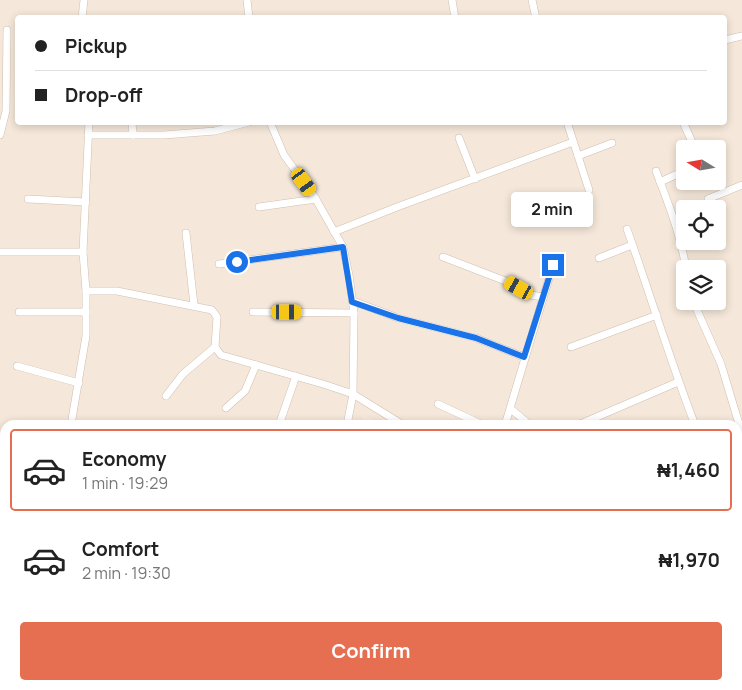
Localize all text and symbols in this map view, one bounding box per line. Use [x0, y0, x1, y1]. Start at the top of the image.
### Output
text: Pickup [65, 33, 127, 59]
text: Drop-off [65, 82, 142, 108]
north arrow [676, 140, 726, 190]
map controls [676, 140, 726, 310]
car [289, 165, 318, 199]
callout: 2 min [512, 192, 594, 228]
text: 2 min [531, 198, 573, 220]
button: locate [676, 200, 726, 250]
route start [226, 251, 248, 273]
route end [542, 254, 564, 276]
button: layers [676, 260, 726, 310]
car [502, 274, 535, 302]
car [272, 305, 302, 320]
text: Economy [82, 446, 166, 472]
icon: car [22, 448, 67, 493]
text: ₦1,460 [657, 457, 720, 483]
text: 1 min · 19:29 [82, 472, 168, 494]
text: Comfort [82, 536, 159, 562]
icon: car [22, 538, 67, 583]
text: ₦1,970 [659, 547, 720, 573]
text: 2 min · 19:30 [82, 562, 171, 584]
button: Confirm [20, 622, 722, 680]

